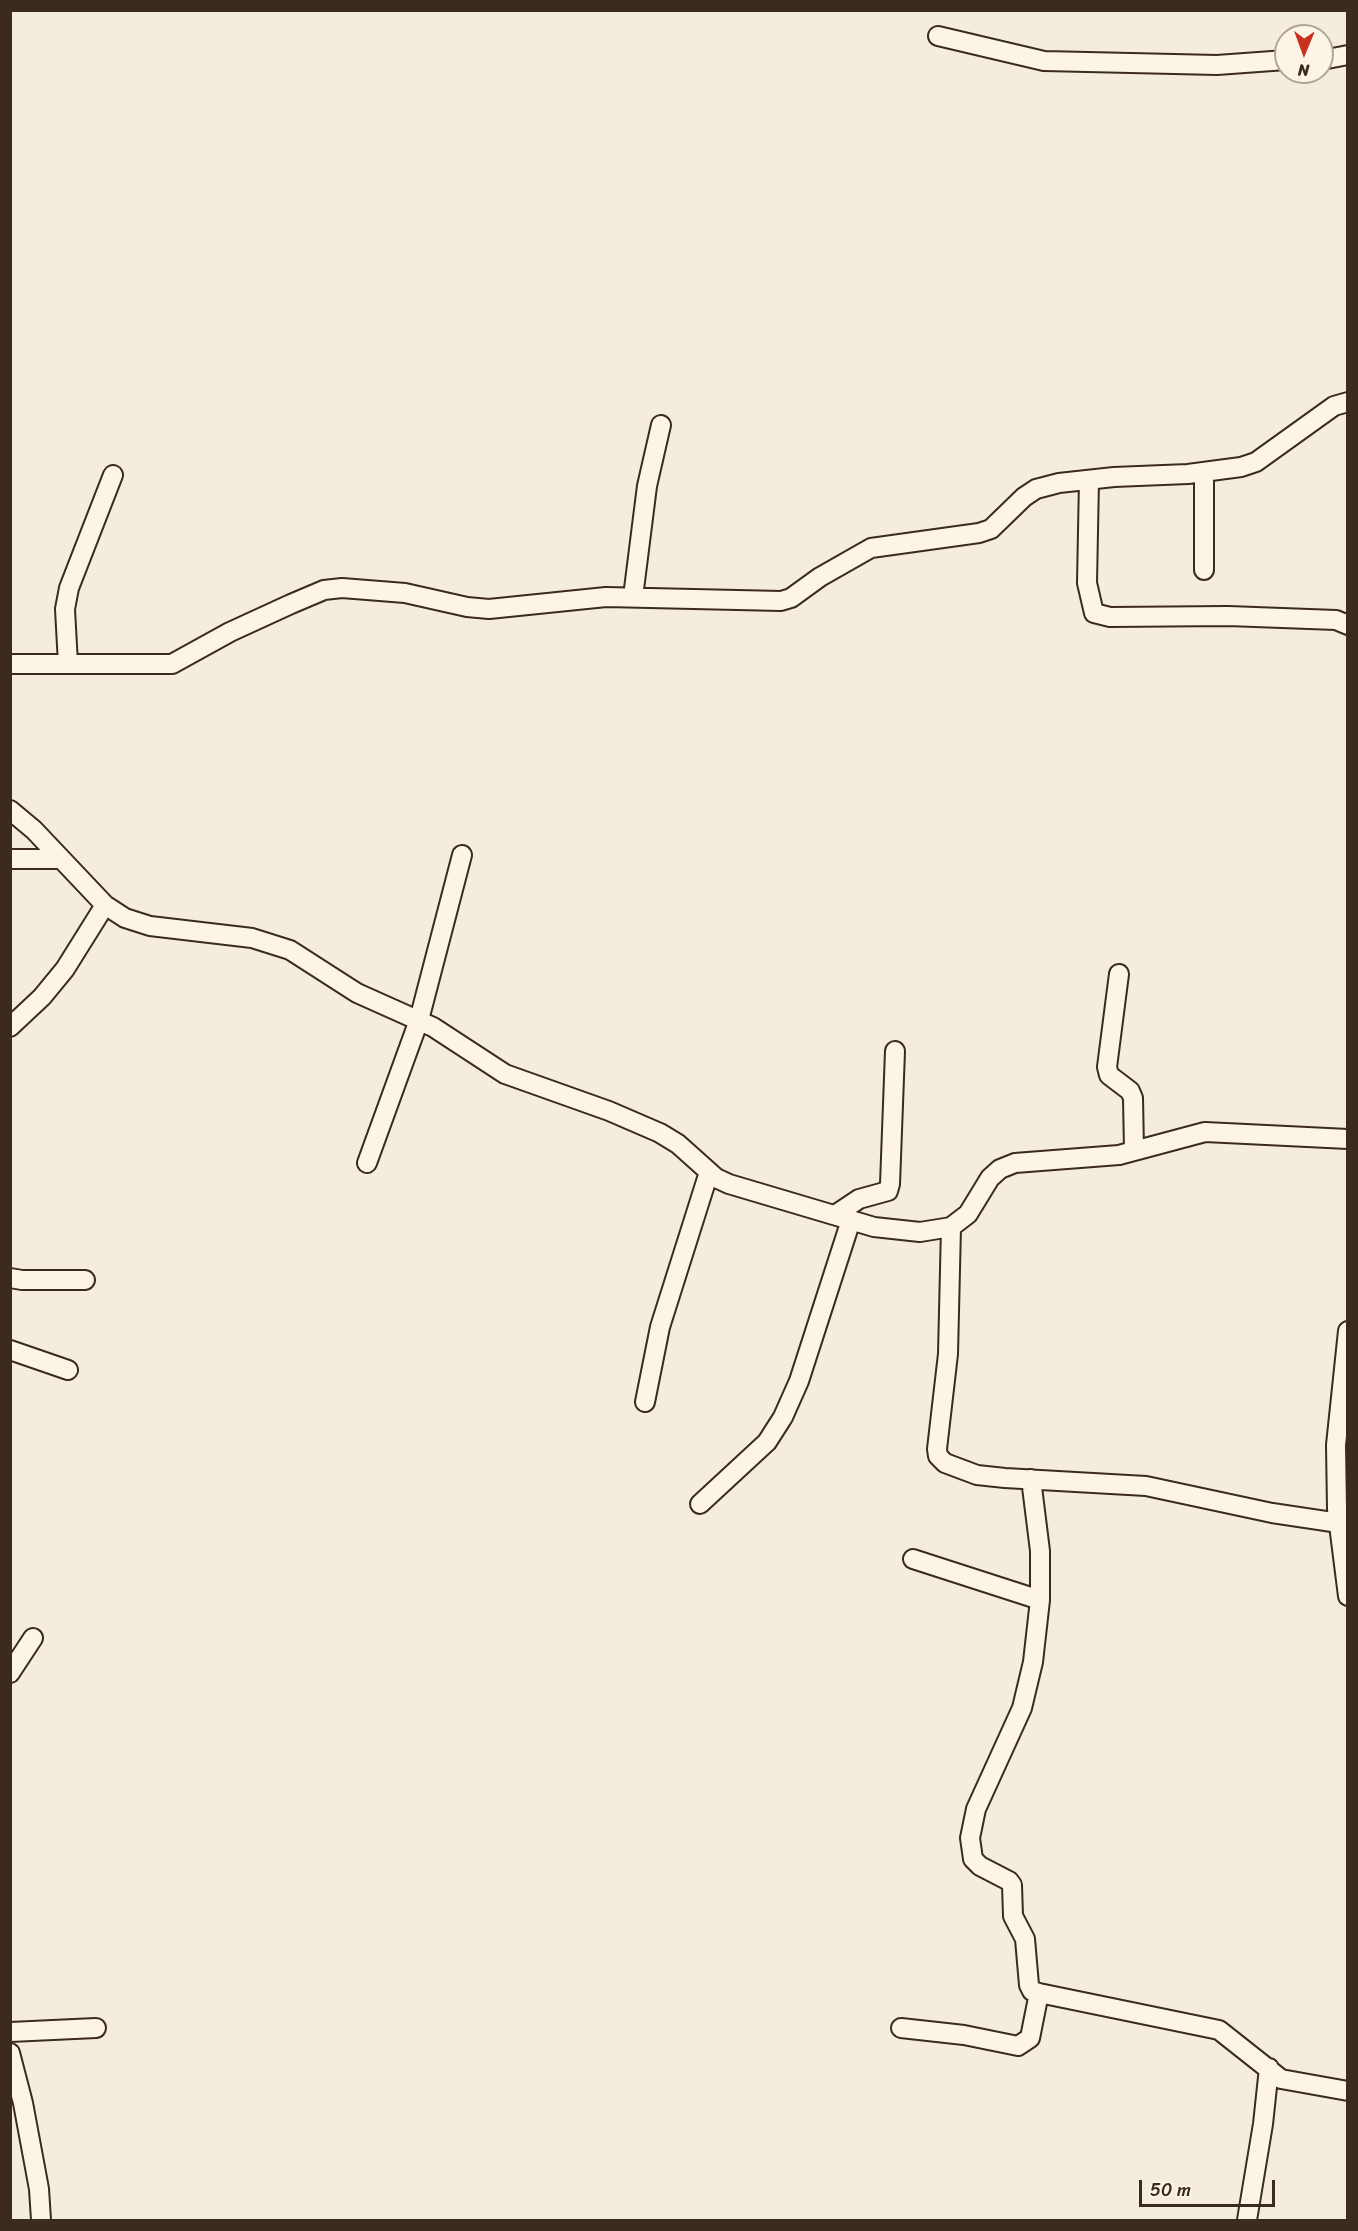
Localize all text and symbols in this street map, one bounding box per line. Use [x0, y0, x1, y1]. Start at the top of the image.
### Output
north arrow [1274, 24, 1334, 84]
text: N [1298, 56, 1310, 85]
scale bar [1142, 2168, 1278, 2206]
text: 50 m [1150, 2174, 1191, 2206]

